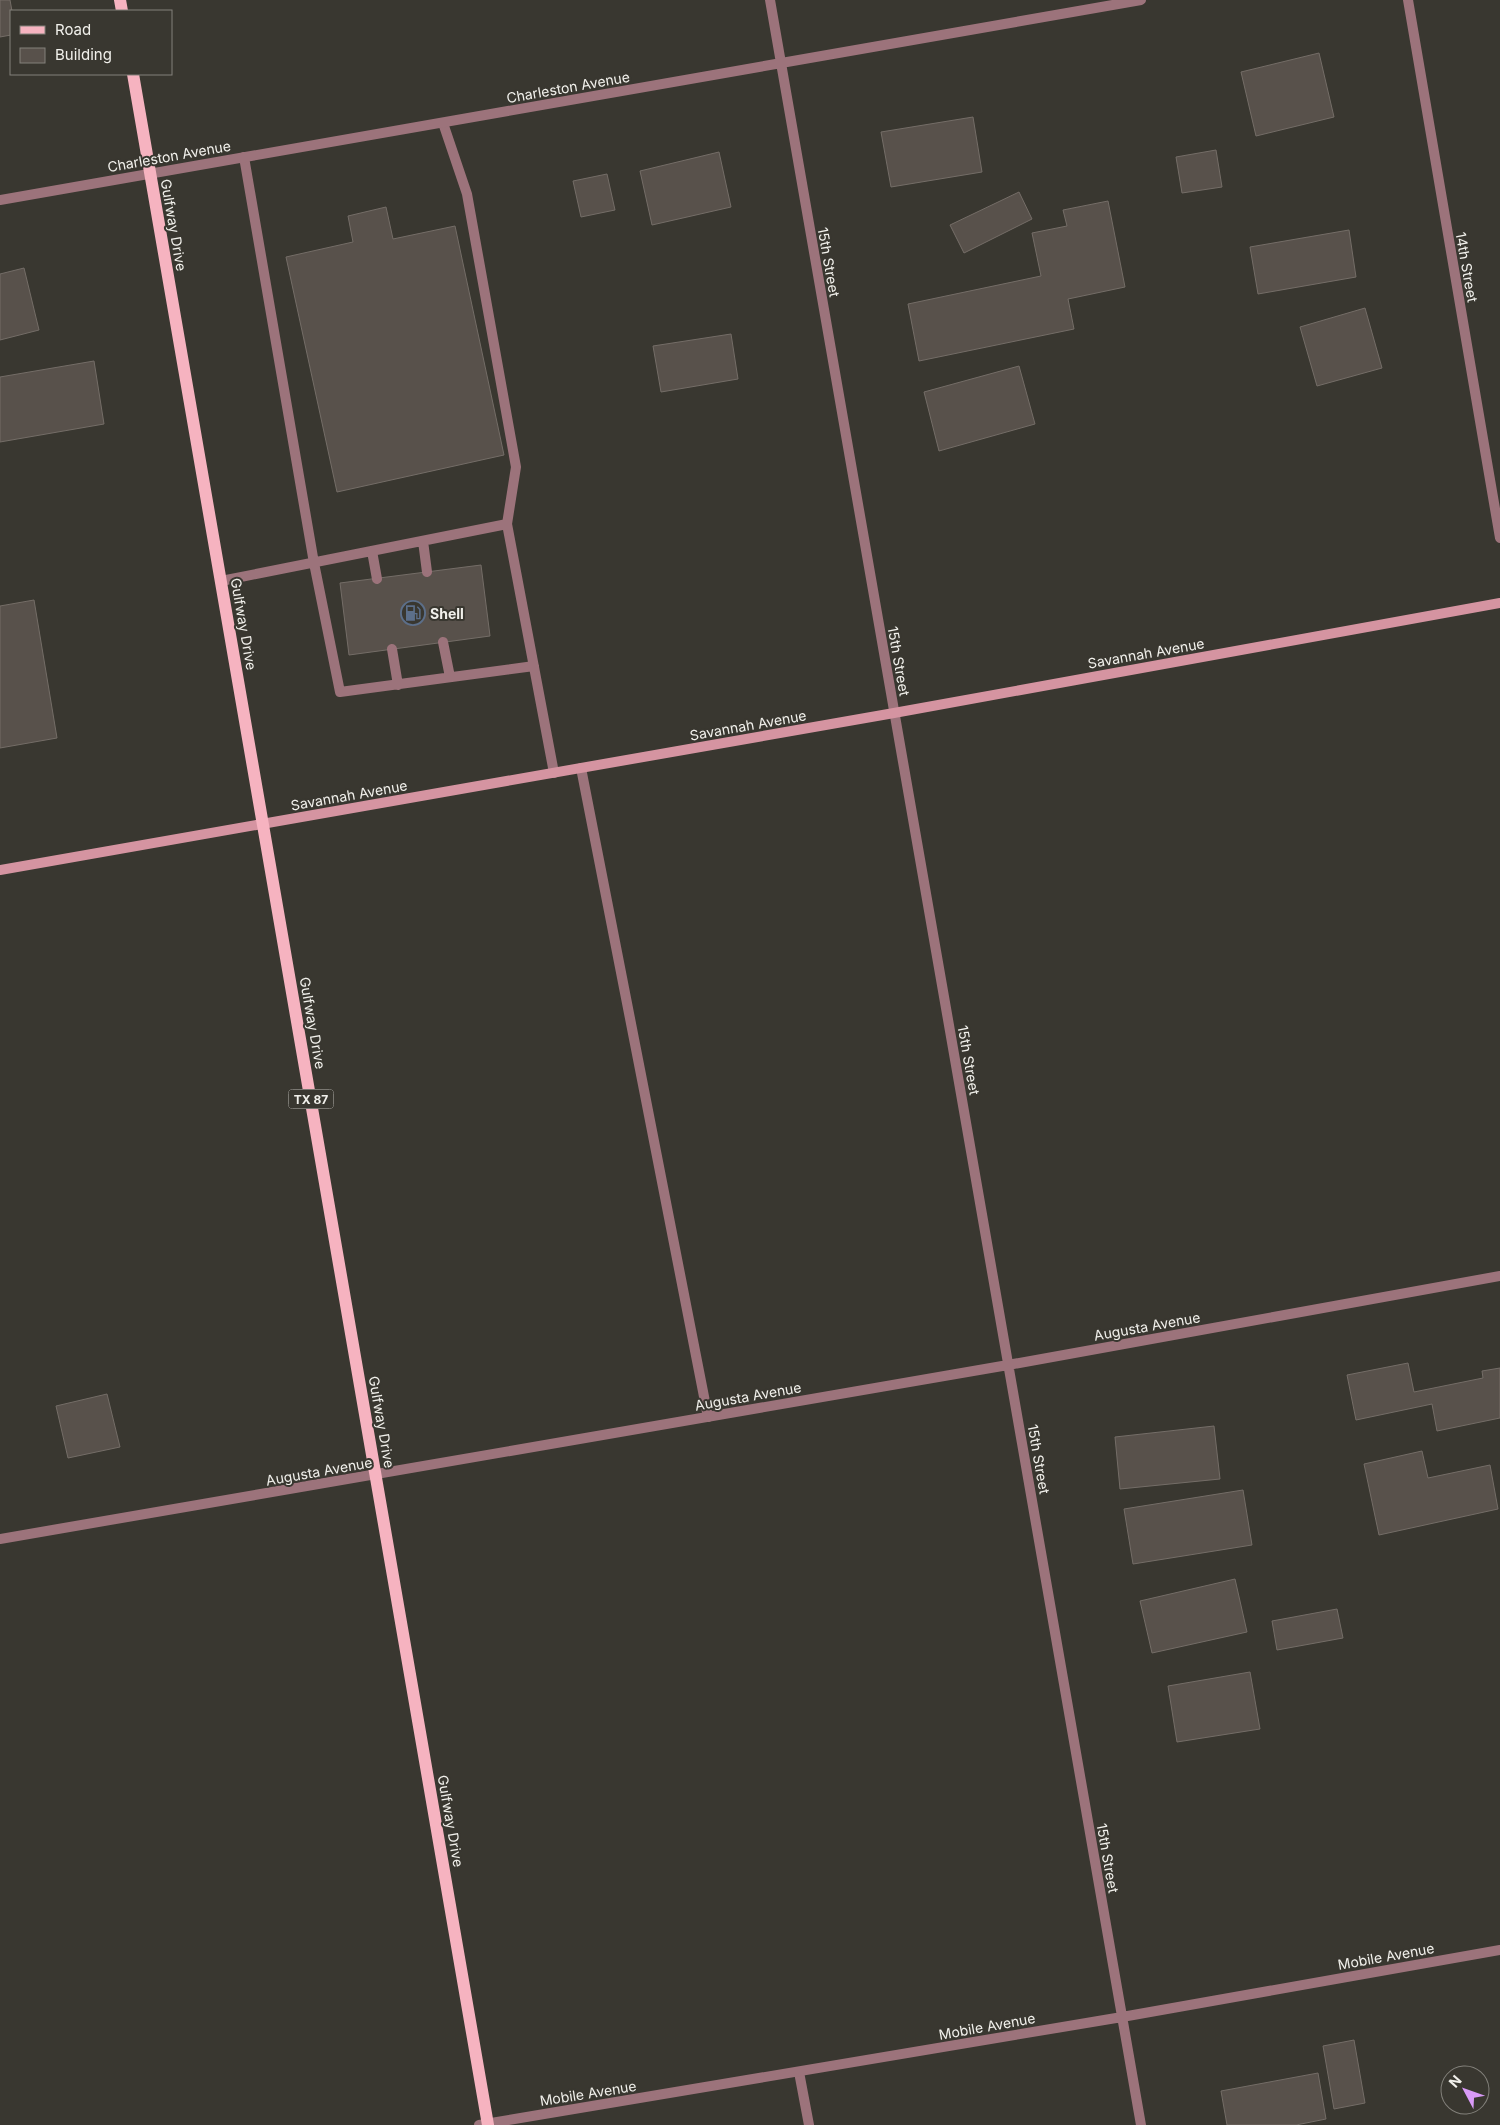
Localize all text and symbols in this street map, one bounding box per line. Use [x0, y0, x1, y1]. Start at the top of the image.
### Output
legend [10, 10, 172, 75]
text: Road [55, 20, 91, 39]
text: Building [55, 45, 112, 64]
street label: Charleston Avenue [505, 68, 631, 106]
street label: Charleston Avenue [106, 137, 232, 175]
street label: Gulfway Drive [158, 178, 190, 272]
street label: 15th Street [815, 226, 844, 299]
street label: 14th Street [1452, 231, 1482, 304]
street label: Gulfway Drive [228, 577, 260, 671]
fuel station icon: Shell [400, 600, 426, 626]
place label: Shell [430, 605, 464, 622]
street label: 15th Street [885, 625, 914, 698]
street label: Savannah Avenue [1086, 634, 1206, 672]
street label: Savannah Avenue [688, 706, 808, 744]
street label: Savannah Avenue [289, 776, 409, 814]
street label: Gulfway Drive [297, 976, 329, 1070]
street label: 15th Street [955, 1024, 984, 1097]
road number: TX 87 [288, 1090, 334, 1108]
street label: Augusta Avenue [1092, 1308, 1202, 1344]
street label: Gulfway Drive [366, 1375, 398, 1469]
street label: Augusta Avenue [693, 1378, 803, 1414]
street label: 15th Street [1025, 1423, 1054, 1496]
street label: Augusta Avenue [264, 1453, 374, 1489]
street label: Gulfway Drive [435, 1774, 467, 1868]
street label: 15th Street [1094, 1822, 1123, 1895]
street label: Mobile Avenue [1336, 1939, 1436, 1973]
street label: Mobile Avenue [937, 2009, 1037, 2043]
north arrow [1440, 2065, 1490, 2115]
text: N [1445, 2072, 1465, 2091]
street label: Mobile Avenue [538, 2077, 638, 2109]

